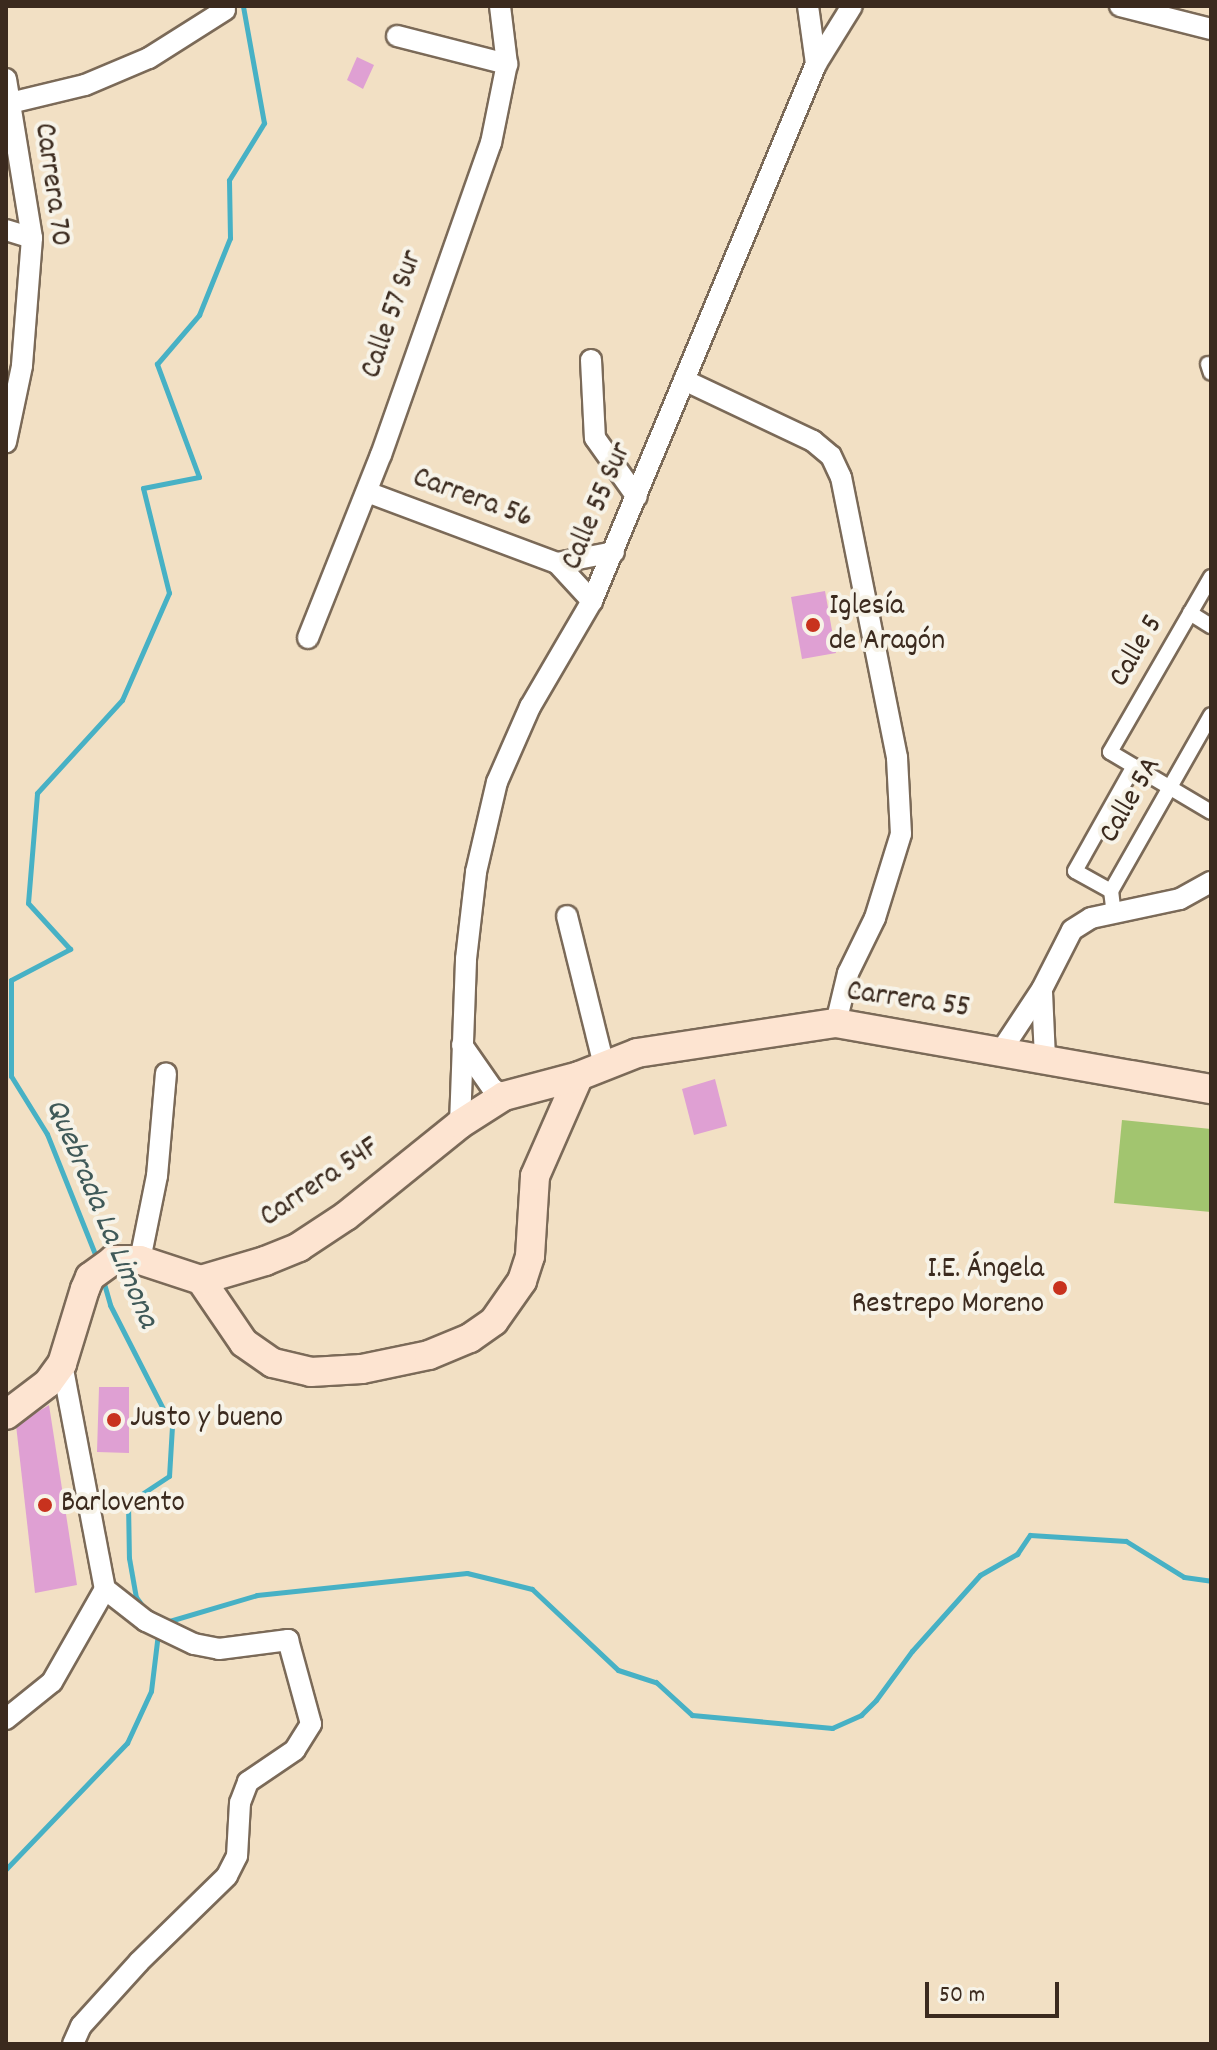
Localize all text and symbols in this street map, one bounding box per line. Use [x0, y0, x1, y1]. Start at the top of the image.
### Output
street label: Carrera 70 [24, 121, 76, 249]
street label: Calle 57 Sur [355, 246, 433, 384]
street label: Calle 55 Sur [556, 438, 642, 576]
street label: Carrera 56 [407, 462, 537, 538]
place label: Iglesía de Aragón [829, 590, 945, 660]
street label: Calle 5 [1103, 610, 1173, 694]
marker: Iglesía de Aragón [804, 616, 822, 634]
street label: Calle 5A [1093, 752, 1171, 850]
street label: Carrera 55 [844, 976, 972, 1028]
water label: Quebrada La Limona [34, 1094, 166, 1334]
street label: Carrera 54F [255, 1131, 387, 1237]
place label: I.E. Ángela Restrepo Moreno [852, 1253, 1044, 1324]
marker: I.E. Ángela Restrepo Moreno [1051, 1279, 1069, 1297]
place label: Justo y bueno [130, 1402, 283, 1438]
marker: Justo y bueno [105, 1411, 123, 1429]
place label: Barlovento [61, 1487, 185, 1523]
marker: Barlovento [36, 1496, 54, 1514]
scale bar [929, 1966, 1063, 2016]
text: 50 m [939, 1979, 985, 2013]

